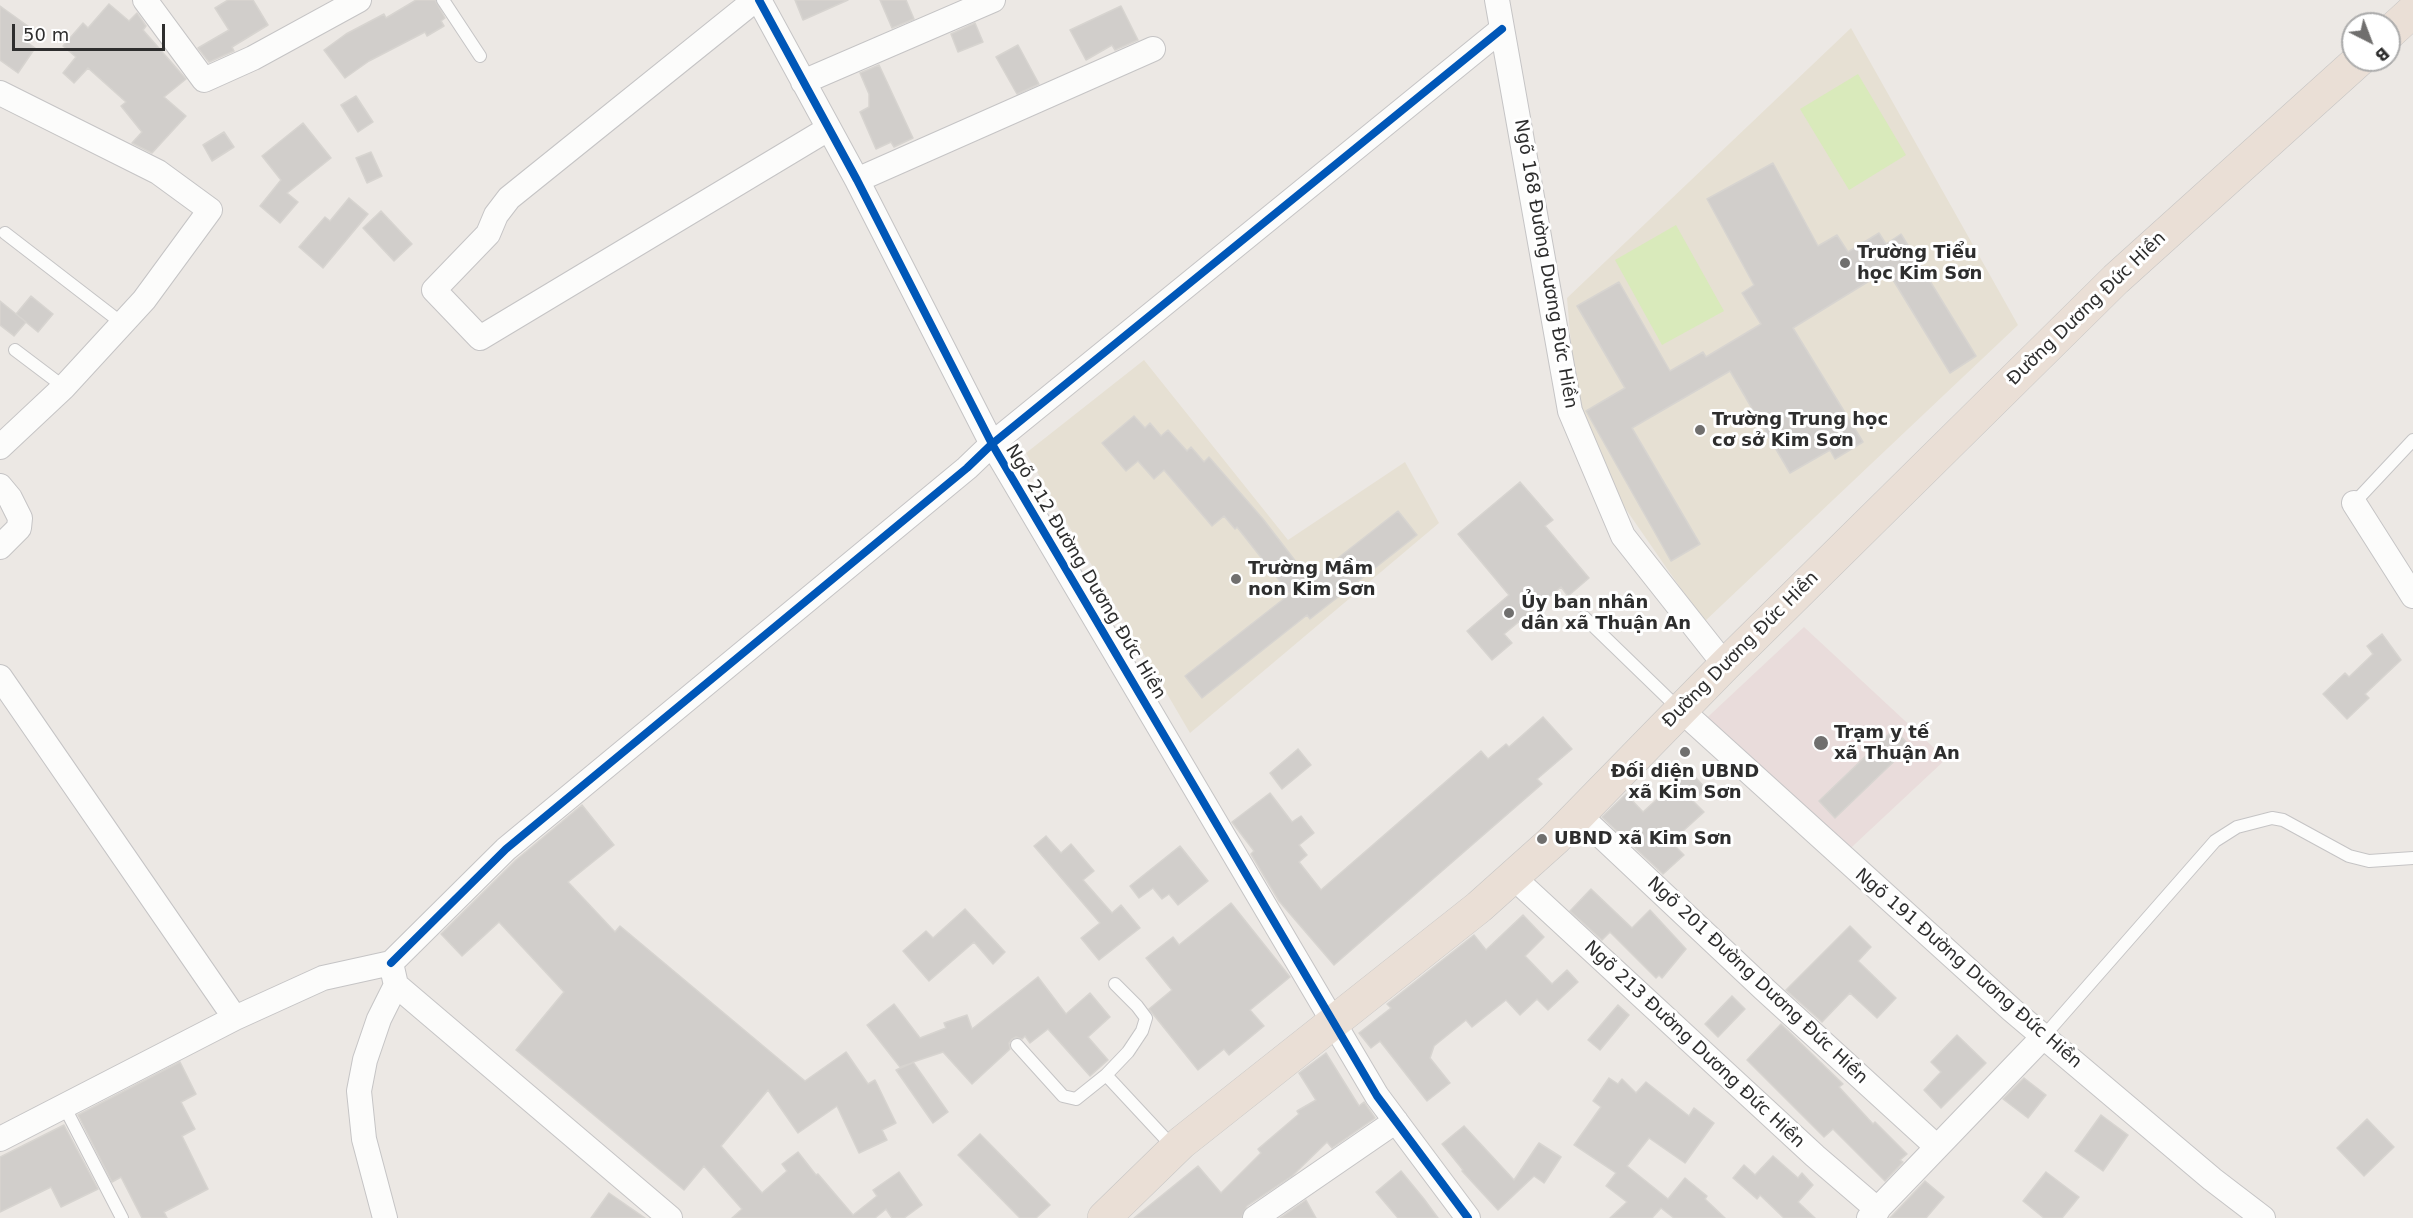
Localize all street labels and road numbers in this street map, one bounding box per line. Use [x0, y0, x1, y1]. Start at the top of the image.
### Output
street label: Ngõ 168 Đường Dương Đức Hiền [1509, 118, 1581, 410]
street label: Đường Dương Đức Hiền [2003, 228, 2171, 390]
street label: Ngõ 212 Đường Dương Đức Hiền [1000, 441, 1170, 703]
street label: Đường Dương Đức Hiền [1658, 567, 1824, 733]
street label: Ngõ 191 Đường Dương Đức Hiền [1850, 865, 2086, 1073]
street label: Ngõ 201 Đường Dương Đức Hiền [1642, 873, 1872, 1089]
street label: Ngõ 213 Đường Dương Đức Hiền [1579, 937, 1809, 1153]

